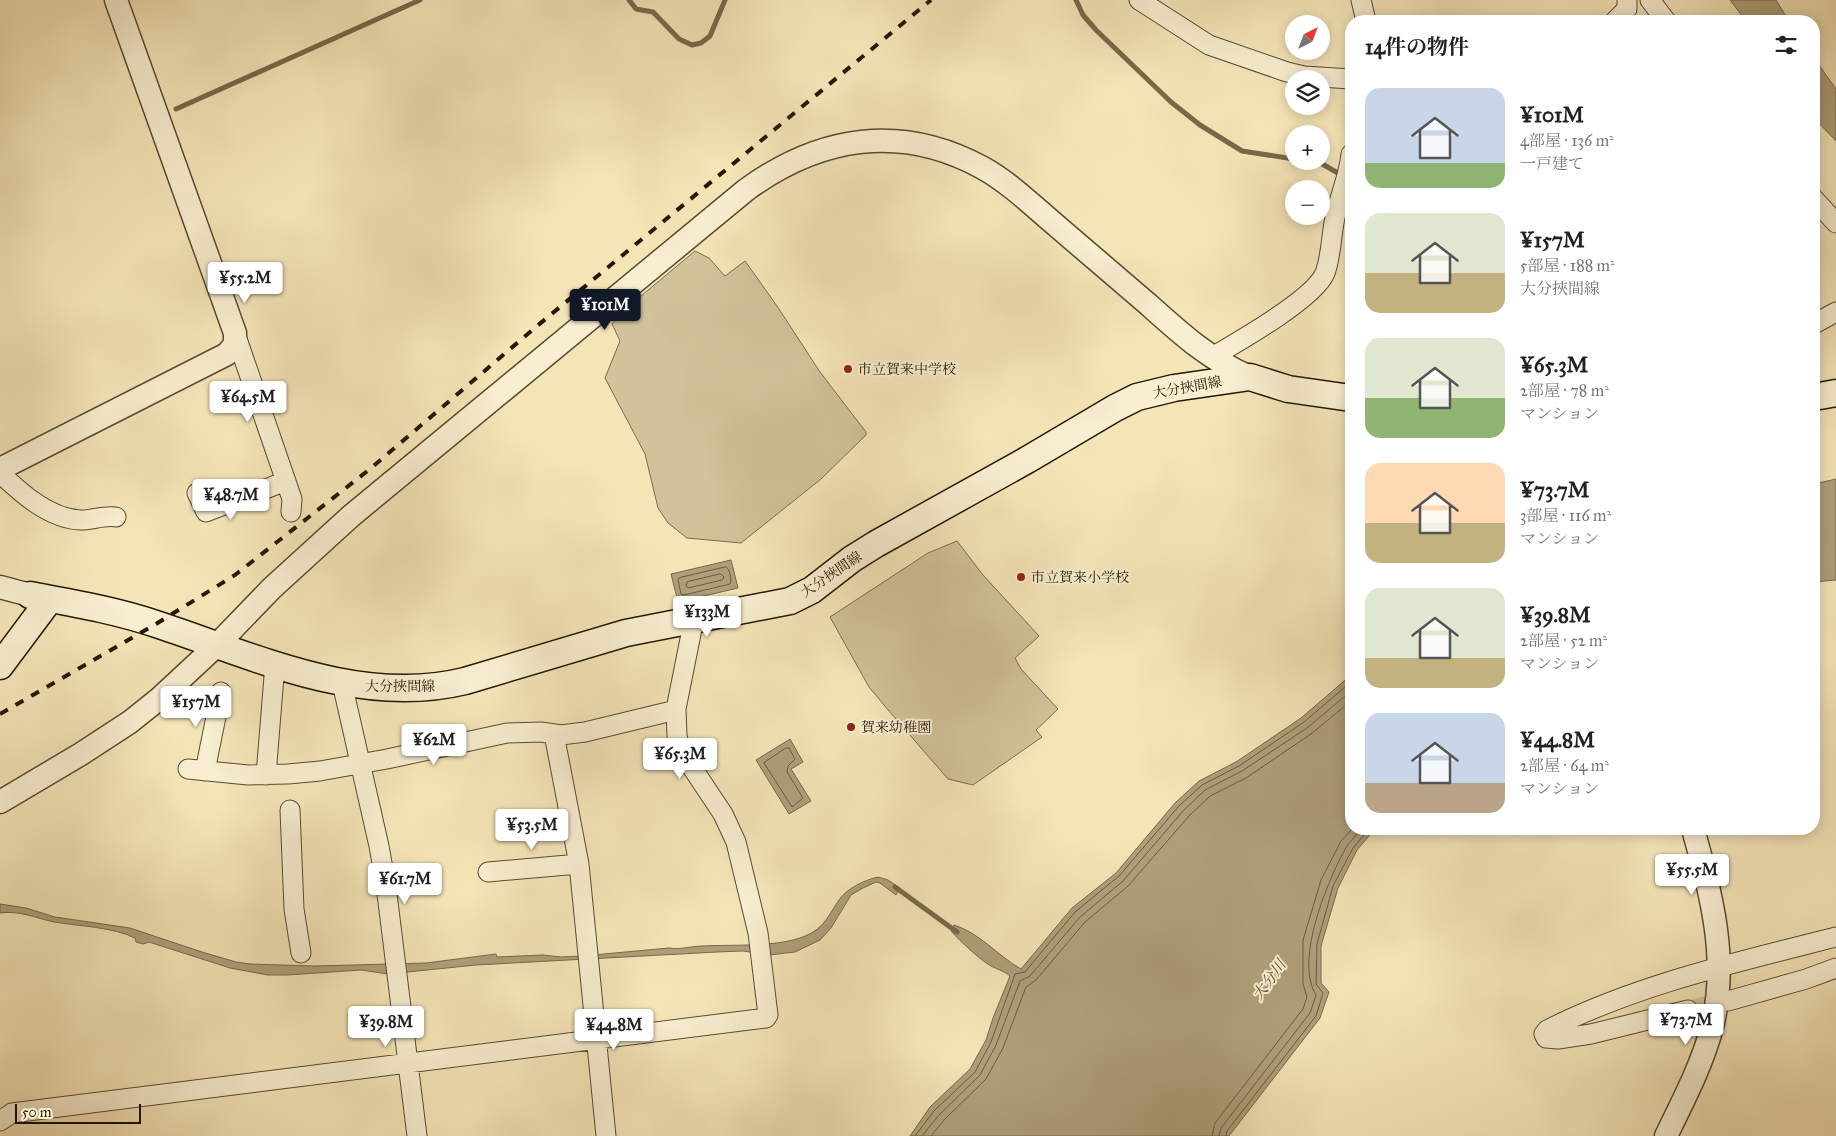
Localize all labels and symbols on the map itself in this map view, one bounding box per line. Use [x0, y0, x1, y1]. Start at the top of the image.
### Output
north arrow [1285, 15, 1330, 60]
pin: ¥55.2M [204, 262, 286, 304]
pin: ¥101M [570, 288, 640, 331]
place label: 市立賀来中学校 [858, 361, 956, 378]
marker: 市立賀来中学校 [842, 363, 854, 375]
street label: 大分挾間線 [1151, 373, 1223, 402]
pin: ¥64.5M [207, 380, 289, 423]
pin: ¥48.7M [190, 478, 272, 521]
street label: 大分挾間線 [798, 548, 865, 601]
place label: 市立賀来小学校 [1031, 569, 1129, 586]
marker: 市立賀来小学校 [1015, 571, 1027, 583]
pin: ¥133M [672, 596, 742, 638]
street label: 大分挾間線 [365, 678, 435, 695]
pin: ¥157M [161, 686, 231, 728]
place label: 賀来幼稚園 [861, 719, 931, 736]
marker: 賀来幼稚園 [845, 721, 857, 733]
pin: ¥62M [404, 724, 464, 766]
pin: ¥65.3M [639, 738, 721, 780]
pin: ¥53.5M [491, 808, 573, 851]
pin: ¥55.5M [1651, 854, 1733, 896]
pin: ¥61.7M [364, 862, 446, 905]
water label: 大分川 [1248, 955, 1291, 1003]
pin: ¥73.7M [1645, 1004, 1727, 1046]
pin: ¥39.8M [345, 1006, 427, 1048]
pin: ¥44.8M [573, 1008, 655, 1051]
scale bar [15, 1101, 141, 1124]

